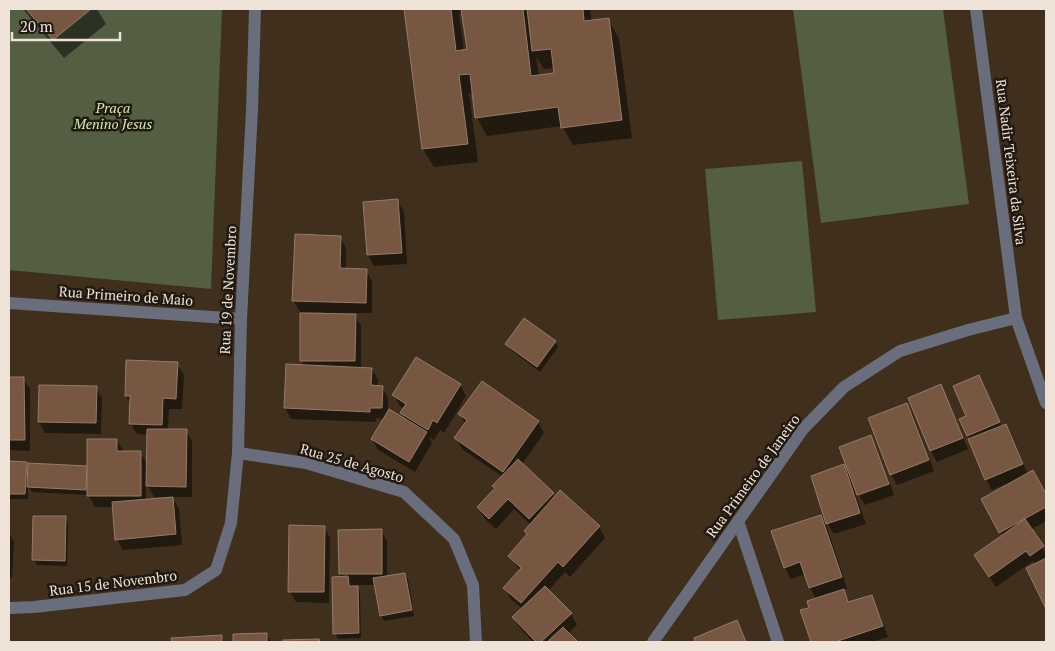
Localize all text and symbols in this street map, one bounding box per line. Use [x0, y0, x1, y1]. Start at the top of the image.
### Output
scale bar [12, 10, 120, 42]
text: 20 m [20, 16, 53, 36]
street label: Rua Nadir Teixeira da Silva [992, 78, 1031, 246]
park label: Praça Menino Jesus [73, 98, 152, 133]
street label: Rua 19 de Novembro [215, 225, 240, 355]
street label: Rua Primeiro de Maio [58, 281, 194, 310]
street label: Rua Primeiro de Janeiro [701, 410, 804, 541]
street label: Rua 25 de Agosto [298, 439, 406, 486]
street label: Rua 15 de Novembro [48, 565, 178, 600]

